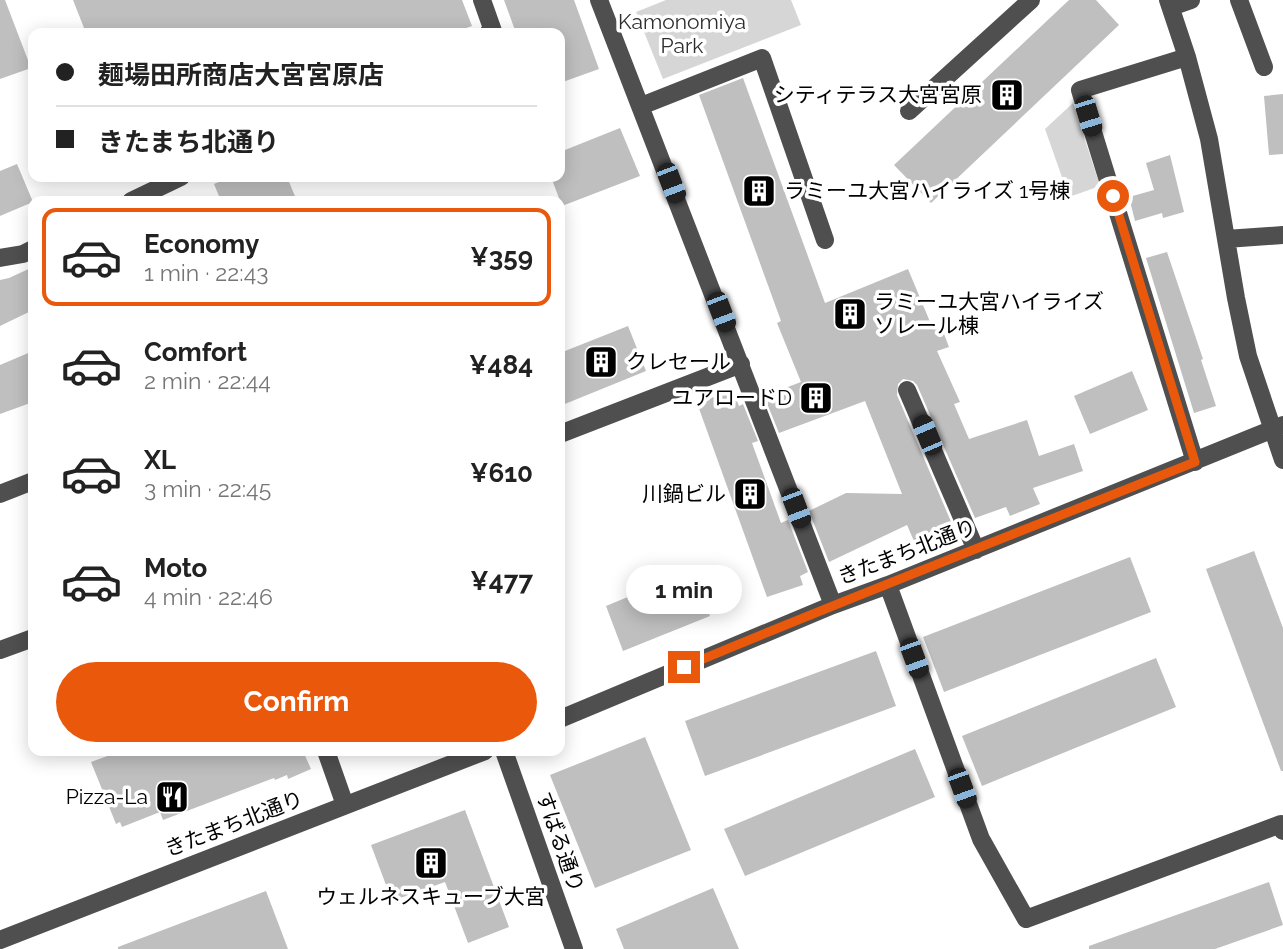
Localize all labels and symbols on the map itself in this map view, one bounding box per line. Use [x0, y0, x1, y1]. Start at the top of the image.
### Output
park label: Kamonomiya Park [618, 9, 746, 58]
building icon: シティテラス大宮宮原 [988, 76, 1026, 114]
place label: シティテラス大宮宮原 [774, 82, 982, 107]
car [1072, 93, 1105, 139]
car [654, 160, 689, 206]
building icon: ラミーユ大宮ハイライズ 1号棟 [740, 172, 778, 210]
place label: ラミーユ大宮ハイライズ 1号棟 [784, 178, 1070, 203]
route start [1097, 180, 1129, 212]
car [704, 289, 739, 335]
place label: ラミーユ大宮ハイライズ ソレール棟 [874, 289, 1104, 338]
building icon: ラミーユ大宮ハイライズ ソレール棟 [831, 295, 869, 333]
building icon: クレセール [582, 343, 620, 381]
place label: クレセール [626, 349, 731, 374]
building icon: ユアロードD [797, 379, 835, 417]
place label: ユアロードD [672, 385, 792, 410]
car [910, 412, 945, 458]
building icon: 川鍋ビル [731, 475, 769, 513]
place label: 川鍋ビル [642, 481, 726, 506]
car [779, 485, 814, 531]
street label: きたまち北通り [834, 514, 980, 589]
callout: 1 min [626, 566, 742, 614]
car [897, 635, 932, 681]
route end [668, 651, 700, 683]
car [945, 765, 980, 811]
restaurant icon: Pizza-La [153, 778, 191, 816]
place label: Pizza-La [66, 784, 148, 809]
street label: きたまち北通り [161, 786, 307, 861]
street label: すばる通り [532, 788, 589, 896]
building icon: ウェルネスキューブ大宮 [412, 844, 450, 882]
place label: ウェルネスキューブ大宮 [316, 884, 546, 909]

